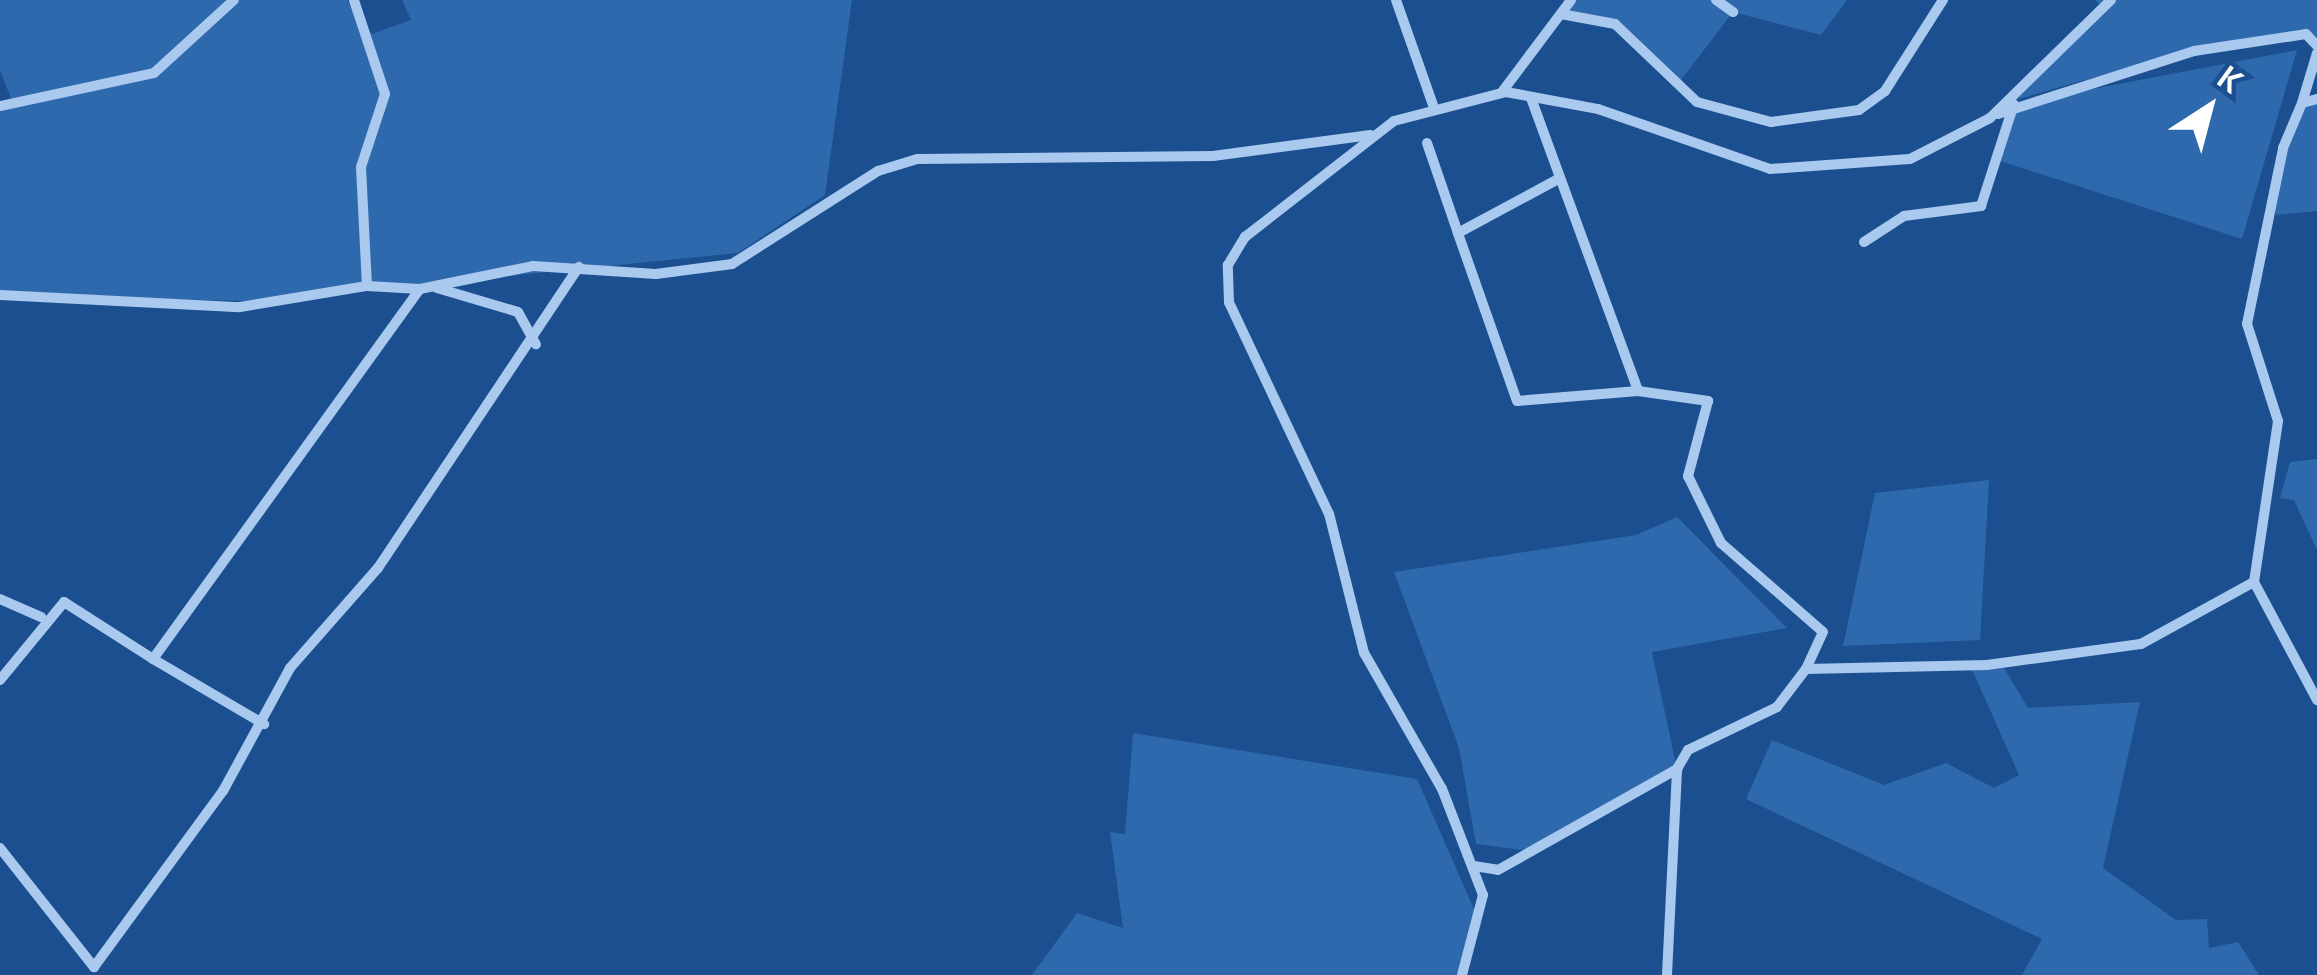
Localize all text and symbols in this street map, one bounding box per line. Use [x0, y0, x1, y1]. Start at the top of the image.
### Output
north arrow [2149, 48, 2269, 168]
text: K [2210, 57, 2250, 101]

